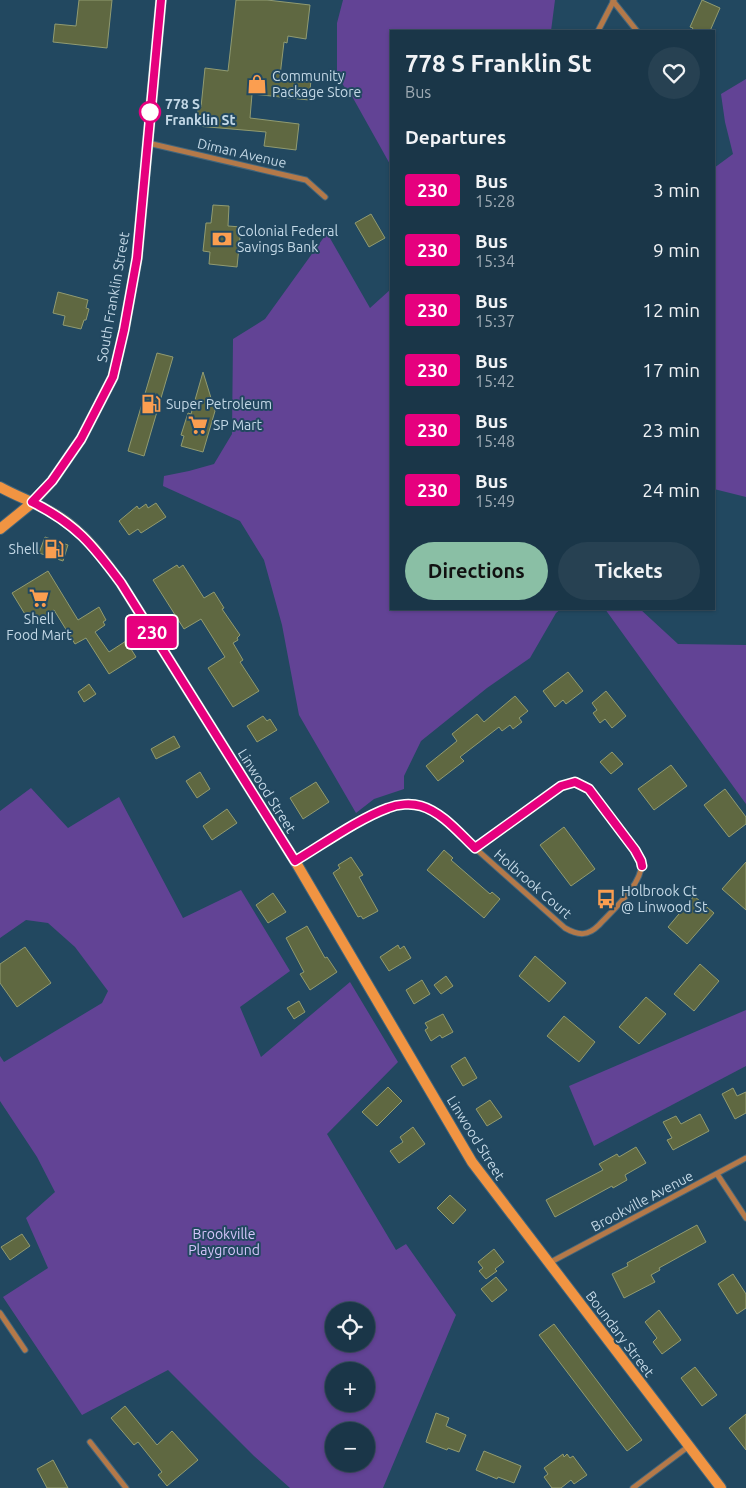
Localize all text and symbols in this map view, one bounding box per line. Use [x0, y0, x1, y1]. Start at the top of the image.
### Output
button: heart [648, 47, 700, 99]
text: 778 S Franklin St [405, 50, 592, 77]
place label: Community Package Store [272, 68, 361, 100]
shop icon: Community Package Store [246, 73, 268, 95]
text: Bus [405, 83, 431, 101]
place label: 778 S Franklin St [165, 96, 236, 128]
marker: 778 S Franklin St [139, 101, 161, 123]
text: Departures [405, 126, 506, 148]
street label: Diman Avenue [196, 135, 288, 171]
text: Bus [475, 170, 508, 192]
text: 3 min [653, 179, 700, 201]
text: 230 [417, 180, 448, 200]
text: 15:28 [475, 192, 515, 210]
place label: Colonial Federal Savings Bank [237, 223, 339, 255]
bank icon: Colonial Federal Savings Bank [211, 228, 233, 250]
street label: South Franklin Street [94, 230, 132, 364]
text: Bus [475, 230, 508, 252]
text: 9 min [653, 239, 700, 261]
text: 230 [417, 240, 448, 260]
text: 15:34 [475, 252, 515, 270]
text: Bus [475, 290, 508, 312]
text: 12 min [642, 299, 700, 321]
text: 230 [417, 300, 448, 320]
text: 15:37 [475, 312, 515, 330]
text: Bus [475, 350, 508, 372]
text: 17 min [642, 359, 700, 381]
text: 230 [417, 360, 448, 380]
text: 15:42 [475, 372, 515, 390]
fuel station icon: Super Petroleum [140, 393, 162, 415]
place label: Super Petroleum [166, 396, 272, 412]
text: Bus [475, 410, 508, 432]
supermarket icon: SP Mart [187, 414, 209, 436]
place label: SP Mart [213, 417, 263, 433]
text: 23 min [642, 419, 700, 441]
text: 230 [417, 420, 448, 440]
text: 15:48 [475, 432, 515, 450]
text: Bus [475, 470, 508, 492]
text: 24 min [642, 479, 700, 501]
text: 230 [417, 480, 448, 500]
text: 15:49 [475, 492, 515, 510]
fuel station icon: Shell [43, 538, 65, 560]
place label: Shell [9, 541, 39, 557]
button: Directions [405, 542, 548, 600]
button: Tickets [558, 542, 700, 600]
supermarket icon: Shell Food Mart [28, 587, 50, 609]
place label: Shell Food Mart [6, 611, 72, 643]
line badge: 230 [123, 616, 181, 648]
text: 230 [137, 622, 167, 642]
street label: Linwood Street [235, 746, 300, 836]
street label: Holbrook Court [491, 846, 575, 922]
place label: Holbrook Ct @ Linwood St [621, 883, 708, 915]
bus stop icon: Holbrook Ct @ Linwood St [595, 888, 617, 910]
street label: Linwood Street [444, 1093, 509, 1183]
street label: Brookville Avenue [588, 1167, 696, 1235]
park label: Brookville Playground [188, 1226, 260, 1258]
street label: Boundary Street [583, 1288, 658, 1380]
map controls [325, 1302, 375, 1472]
button: locate [325, 1302, 375, 1352]
button: + [325, 1362, 375, 1412]
button: − [325, 1422, 375, 1472]

